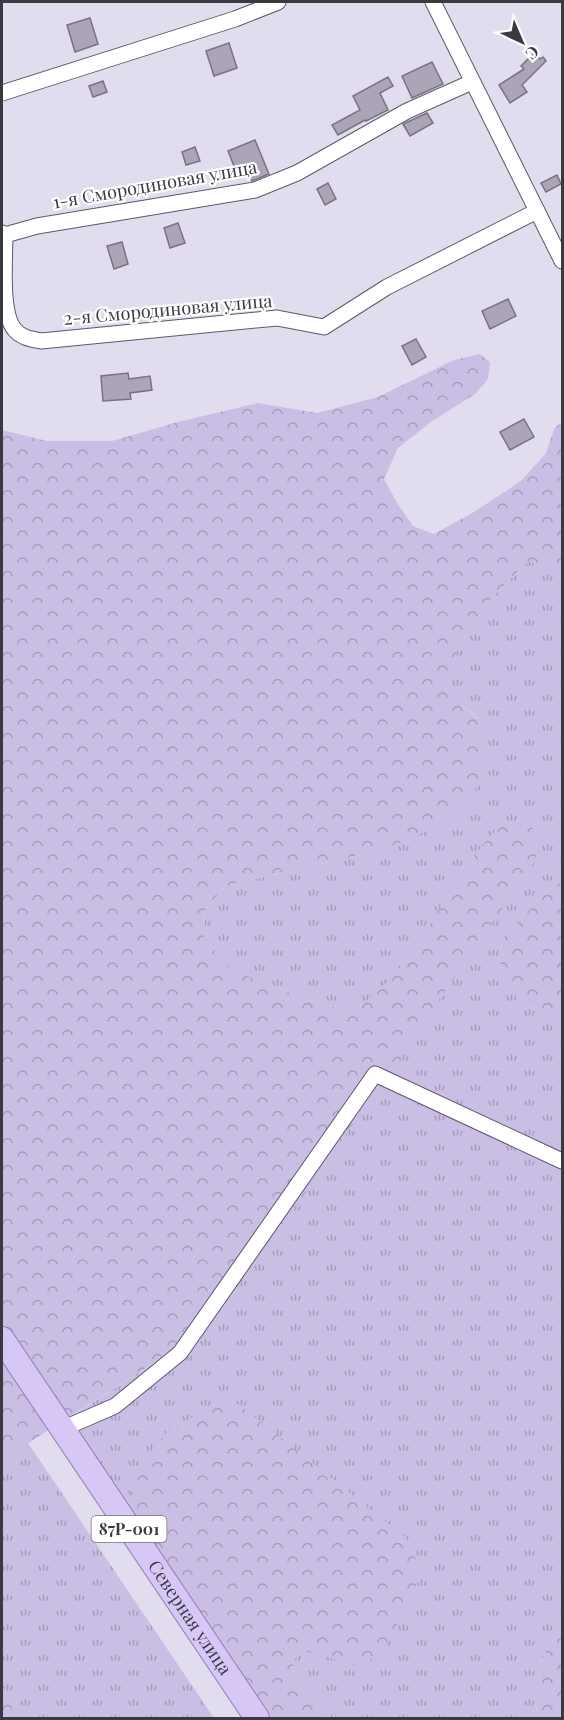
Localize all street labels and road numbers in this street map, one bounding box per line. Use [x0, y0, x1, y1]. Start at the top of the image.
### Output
street label: 1-я Смородиновая улица [51, 154, 259, 214]
street label: 2-я Смородиновая улица [63, 288, 273, 330]
road number: 87Р-001 [92, 1516, 166, 1542]
street label: Северная улица [143, 1555, 238, 1679]

